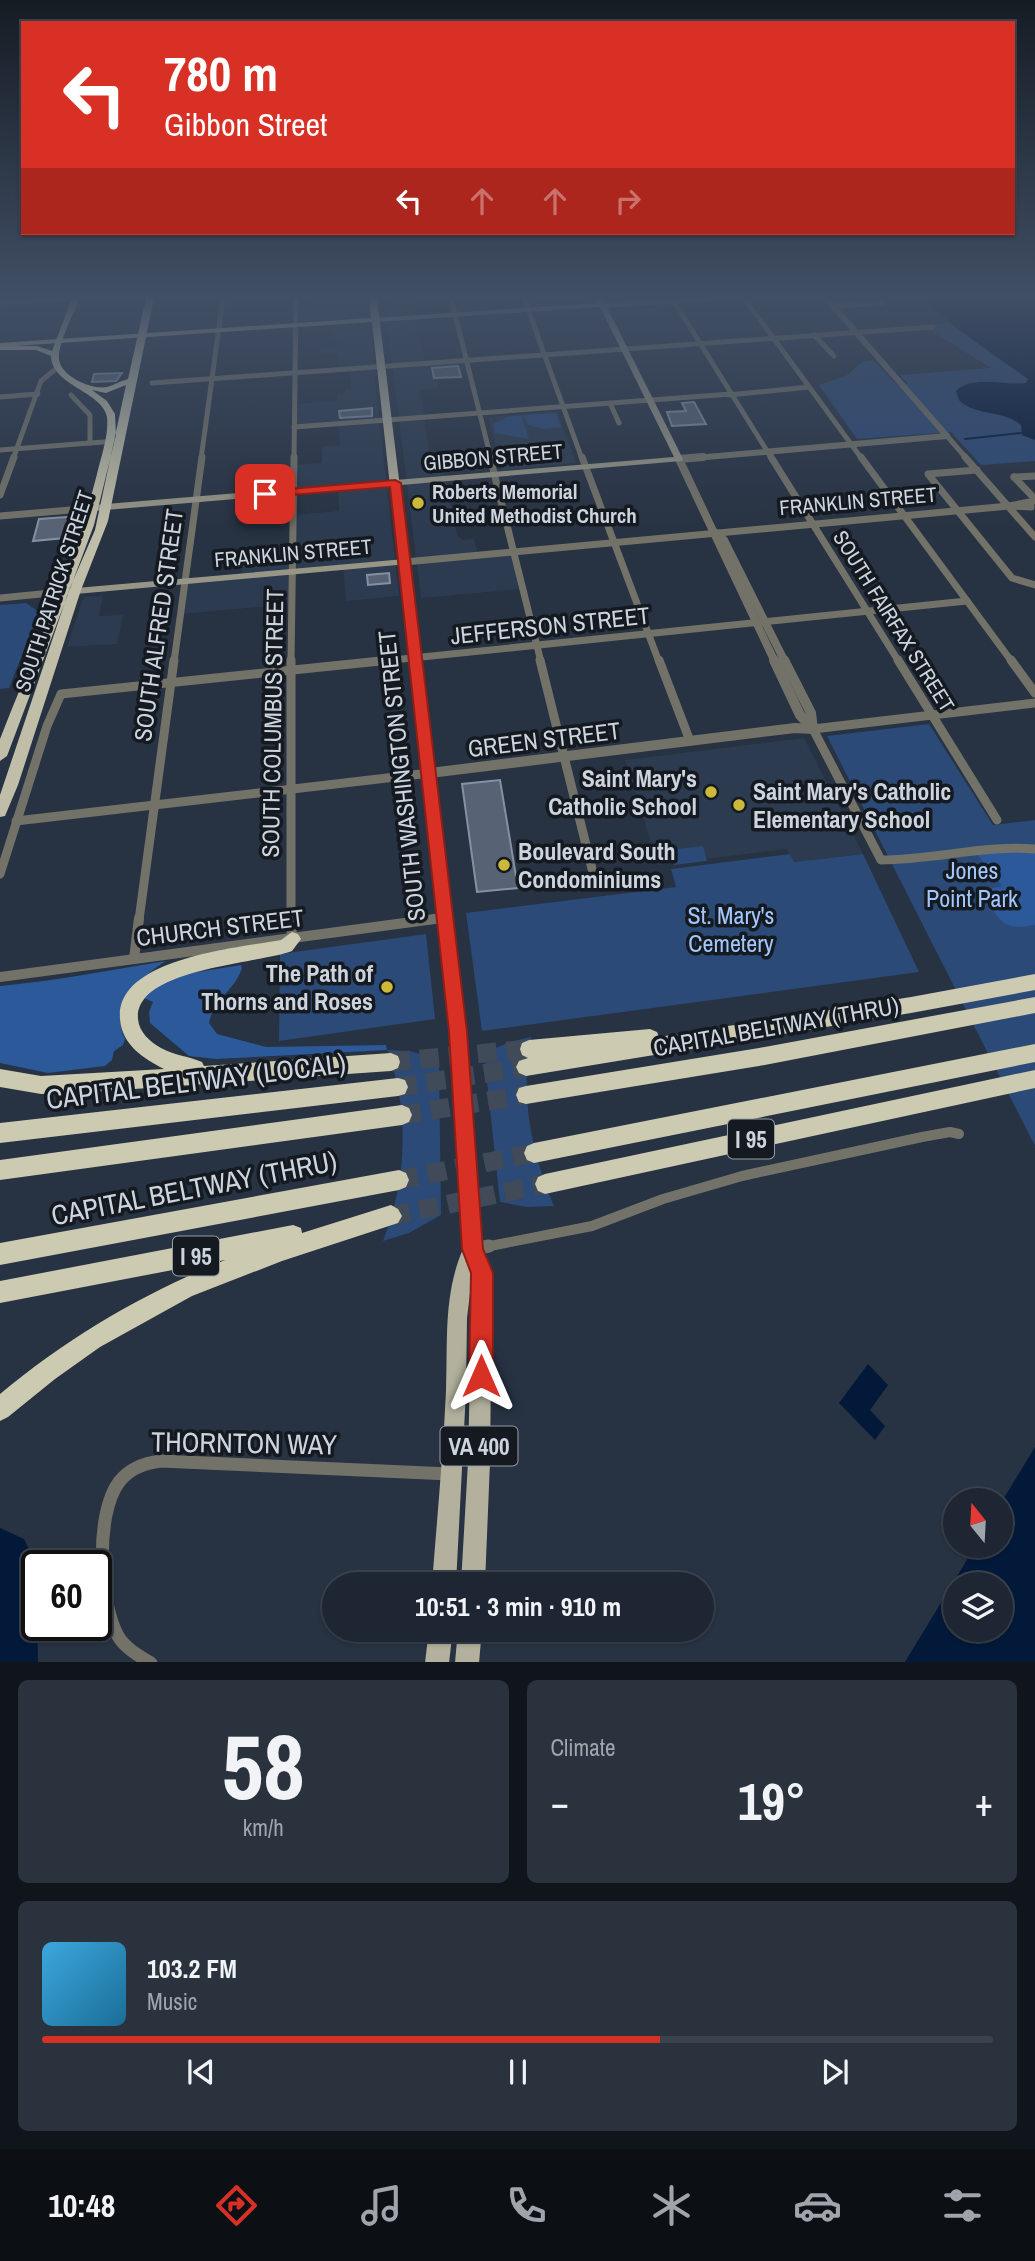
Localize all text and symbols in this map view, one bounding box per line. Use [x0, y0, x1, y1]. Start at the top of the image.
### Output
text: 780 m [164, 40, 278, 106]
icon: left [49, 49, 140, 140]
text: Gibbon Street [164, 103, 327, 146]
icon: left [390, 182, 428, 220]
icon: ahead [463, 182, 501, 220]
icon: ahead [536, 182, 574, 220]
icon: right [609, 182, 647, 220]
street label: GIBBON STREET [422, 436, 564, 478]
pin [235, 464, 295, 524]
icon: arrive [246, 475, 284, 513]
place label: Roberts Memorial United Methodist Church [432, 477, 637, 530]
street label: FRANKLIN STREET [778, 480, 938, 522]
street label: SOUTH PATRICK STREET [8, 486, 100, 695]
marker: Roberts Memorial United Methodist Church [410, 495, 426, 511]
street label: SOUTH ALFRED STREET [126, 507, 190, 743]
street label: SOUTH FAIRFAX STREET [826, 525, 962, 718]
street label: FRANKLIN STREET [213, 532, 373, 574]
street label: SOUTH COLUMBUS STREET [254, 588, 290, 858]
street label: JEFFERSON STREET [449, 599, 651, 651]
street label: SOUTH WASHINGTON STREET [370, 629, 432, 923]
street label: GREEN STREET [466, 714, 622, 764]
place label: Saint Mary's Catholic School [548, 762, 697, 822]
place label: Saint Mary's Catholic Elementary School [753, 775, 951, 835]
marker: Saint Mary's Catholic School [703, 784, 719, 800]
marker: Saint Mary's Catholic Elementary School [731, 797, 747, 813]
place label: Boulevard South Condominiums [518, 835, 675, 895]
park label: Jones Point Park [926, 854, 1018, 914]
marker: Boulevard South Condominiums [496, 857, 512, 873]
park label: St. Mary's Cemetery [688, 899, 774, 959]
street label: CHURCH STREET [134, 901, 306, 953]
place label: The Path of Thorns and Roses [201, 957, 373, 1017]
marker: The Path of Thorns and Roses [379, 979, 395, 995]
street label: CAPITAL BELTWAY (THRU) [651, 989, 901, 1063]
street label: CAPITAL BELTWAY (LOCAL) [44, 1044, 348, 1118]
road number: I 95 [728, 1120, 774, 1158]
street label: CAPITAL BELTWAY (THRU) [48, 1142, 340, 1234]
road number: I 95 [173, 1236, 219, 1275]
position arrow [444, 1339, 518, 1413]
street label: THORNTON WAY [151, 1422, 338, 1464]
road number: VA 400 [440, 1427, 518, 1466]
north arrow [943, 1488, 1013, 1558]
map controls [943, 1488, 1013, 1642]
speed limit sign: 60 [21, 1550, 112, 1641]
button: layers [943, 1572, 1013, 1642]
text: 10:51 · 3 min · 910 m [415, 1589, 621, 1624]
text: 58 [222, 1705, 305, 1827]
text: Climate [551, 1732, 615, 1763]
text: 19° [738, 1766, 806, 1836]
text: − [551, 1777, 569, 1828]
text: + [975, 1777, 993, 1828]
text: km/h [243, 1812, 284, 1843]
text: 103.2 FM [147, 1951, 237, 1986]
text: Music [147, 1986, 197, 2017]
icon: previous [182, 2053, 220, 2091]
icon: pause [499, 2053, 537, 2091]
icon: next [816, 2053, 854, 2091]
icon: directions [212, 2181, 261, 2230]
icon: music [357, 2181, 406, 2230]
icon: phone [502, 2181, 551, 2230]
icon: climate [647, 2181, 696, 2230]
icon: car [793, 2181, 842, 2230]
icon: filters [938, 2181, 987, 2230]
text: 10:48 [48, 2184, 115, 2227]

